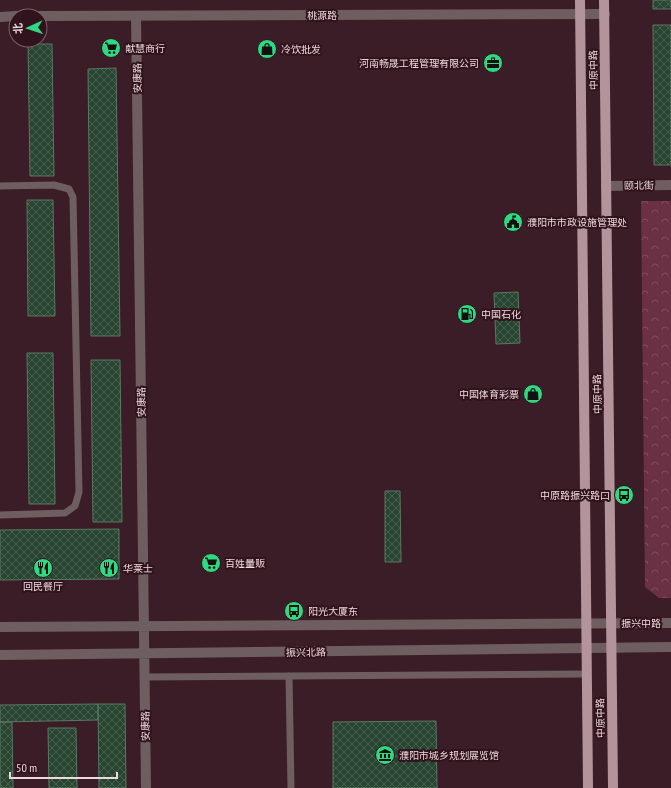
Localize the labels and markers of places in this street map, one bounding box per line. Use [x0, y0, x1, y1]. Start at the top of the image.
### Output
supermarket icon: 献慧商行 [100, 37, 122, 59]
shop icon: 冷饮批发 [256, 38, 278, 60]
place label: 献慧商行 [125, 42, 165, 55]
place label: 冷饮批发 [281, 43, 321, 56]
office icon: 河南畅晟工程管理有限公司 [482, 52, 504, 74]
place label: 河南畅晟工程管理有限公司 [359, 57, 479, 70]
public building icon: 濮阳市市政设施管理处 [502, 211, 524, 233]
place label: 濮阳市市政设施管理处 [527, 216, 627, 229]
fuel station icon: 中国石化 [456, 303, 478, 325]
place label: 中国石化 [481, 308, 521, 321]
shop icon: 中国体育彩票 [522, 383, 544, 405]
place label: 中国体育彩票 [459, 388, 519, 401]
bus stop icon: 中原路振兴路口 [613, 484, 635, 506]
place label: 中原路振兴路口 [540, 489, 610, 502]
supermarket icon: 百姓量贩 [200, 552, 222, 574]
restaurant icon: 回民餐厅 [32, 557, 54, 579]
restaurant icon: 华莱士 [98, 557, 120, 579]
place label: 百姓量贩 [225, 557, 265, 570]
place label: 华莱士 [123, 562, 153, 575]
place label: 回民餐厅 [23, 580, 63, 593]
bus stop icon: 阳光大厦东 [283, 600, 305, 622]
place label: 阳光大厦东 [308, 605, 358, 618]
museum icon: 濮阳市城乡规划展览馆 [374, 744, 396, 766]
place label: 濮阳市城乡规划展览馆 [399, 749, 499, 762]

